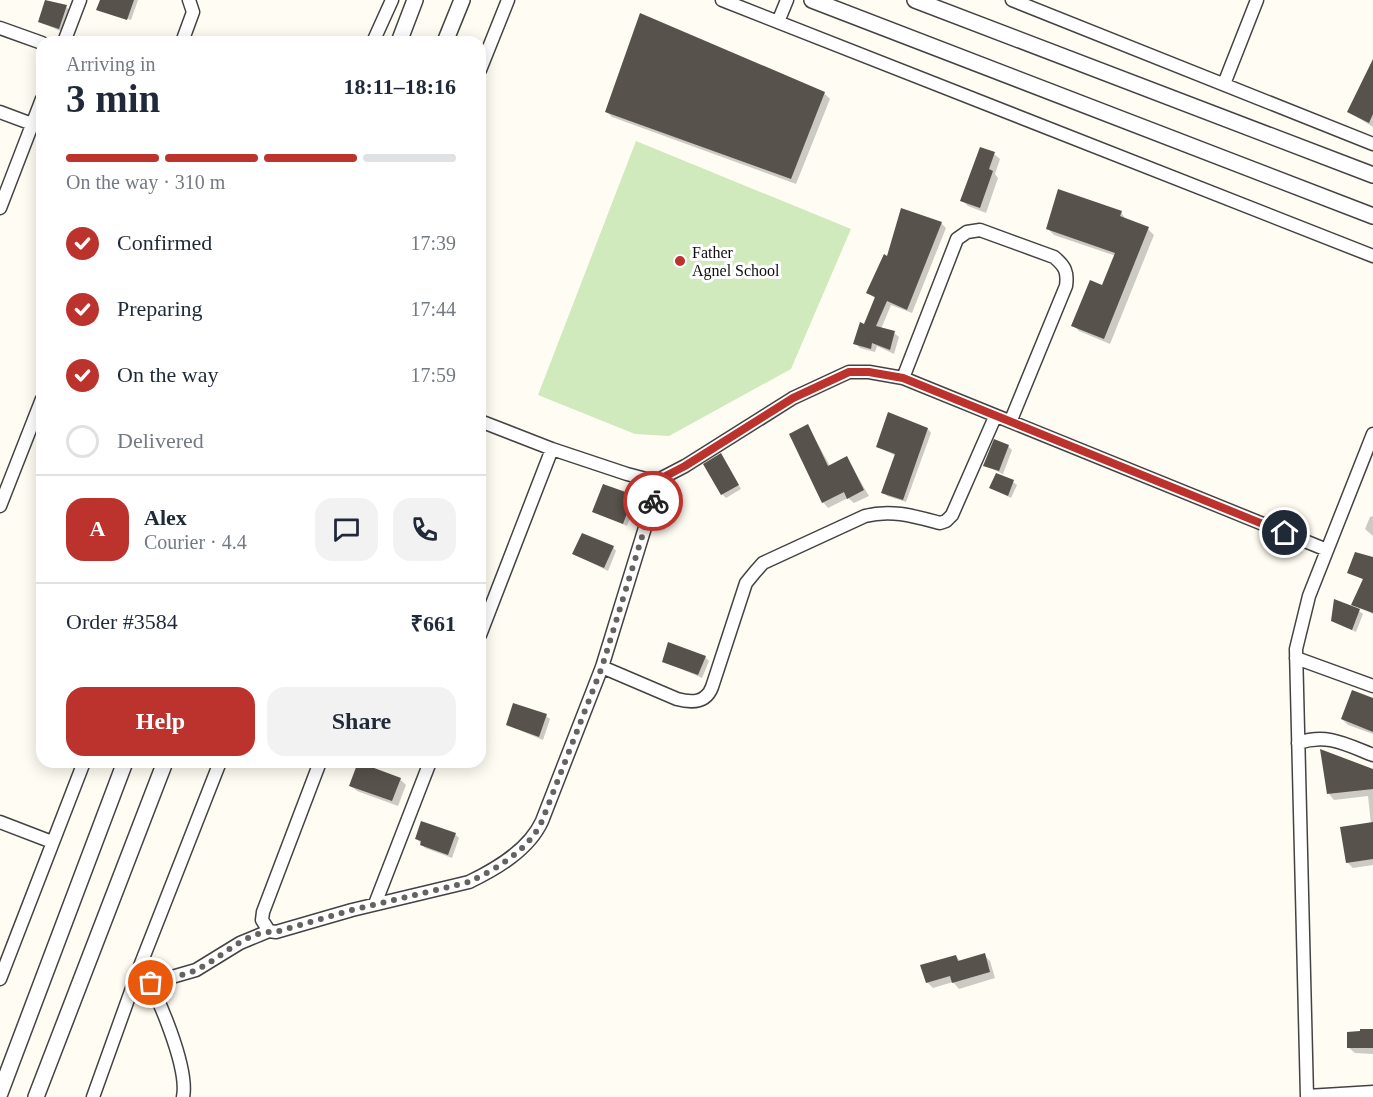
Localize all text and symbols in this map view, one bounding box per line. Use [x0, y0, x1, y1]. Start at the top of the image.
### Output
text: Arriving in [66, 53, 155, 75]
text: 18:11–18:16 [344, 74, 456, 99]
text: 3 min [66, 77, 160, 120]
text: On the way · 310 m [66, 171, 225, 193]
icon: check [66, 227, 99, 260]
text: Confirmed [117, 230, 212, 255]
text: 17:39 [410, 232, 456, 254]
place label: Father Agnel School [692, 244, 780, 280]
marker: Father Agnel School [673, 254, 687, 268]
icon: check [66, 293, 99, 326]
text: Preparing [117, 296, 203, 321]
text: 17:44 [410, 298, 456, 320]
icon: check [66, 359, 99, 392]
text: On the way [117, 362, 218, 387]
text: 17:59 [410, 364, 456, 386]
text: Delivered [117, 428, 204, 453]
courier [623, 471, 683, 531]
icon: bike [637, 485, 670, 518]
button: chat [315, 498, 378, 561]
button: phone [393, 498, 456, 561]
text: Alex [144, 505, 187, 530]
pin [1259, 507, 1310, 558]
text: A [90, 516, 105, 541]
icon: home [1268, 516, 1301, 549]
text: Courier · 4.4 [144, 531, 247, 553]
text: Order #3584 [66, 609, 178, 634]
text: ₹661 [410, 611, 456, 636]
button: Help [66, 687, 255, 756]
button: Share [267, 687, 456, 756]
pin [125, 957, 176, 1008]
icon: bag [134, 966, 167, 999]

